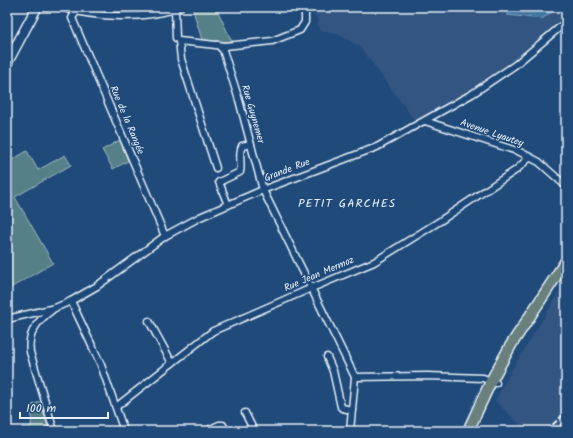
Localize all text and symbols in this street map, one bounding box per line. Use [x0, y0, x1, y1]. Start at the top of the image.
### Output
street label: Rue de la Rangée [105, 83, 149, 157]
street label: Rue Guynemer [237, 83, 269, 146]
street label: Avenue Lyautey [458, 115, 526, 151]
street label: Grande Rue [262, 154, 313, 186]
district label: PETIT GARCHES [298, 194, 396, 213]
street label: Rue Jean Mermoz [281, 252, 357, 296]
scale bar [20, 394, 108, 420]
text: 100 m [26, 399, 57, 418]

